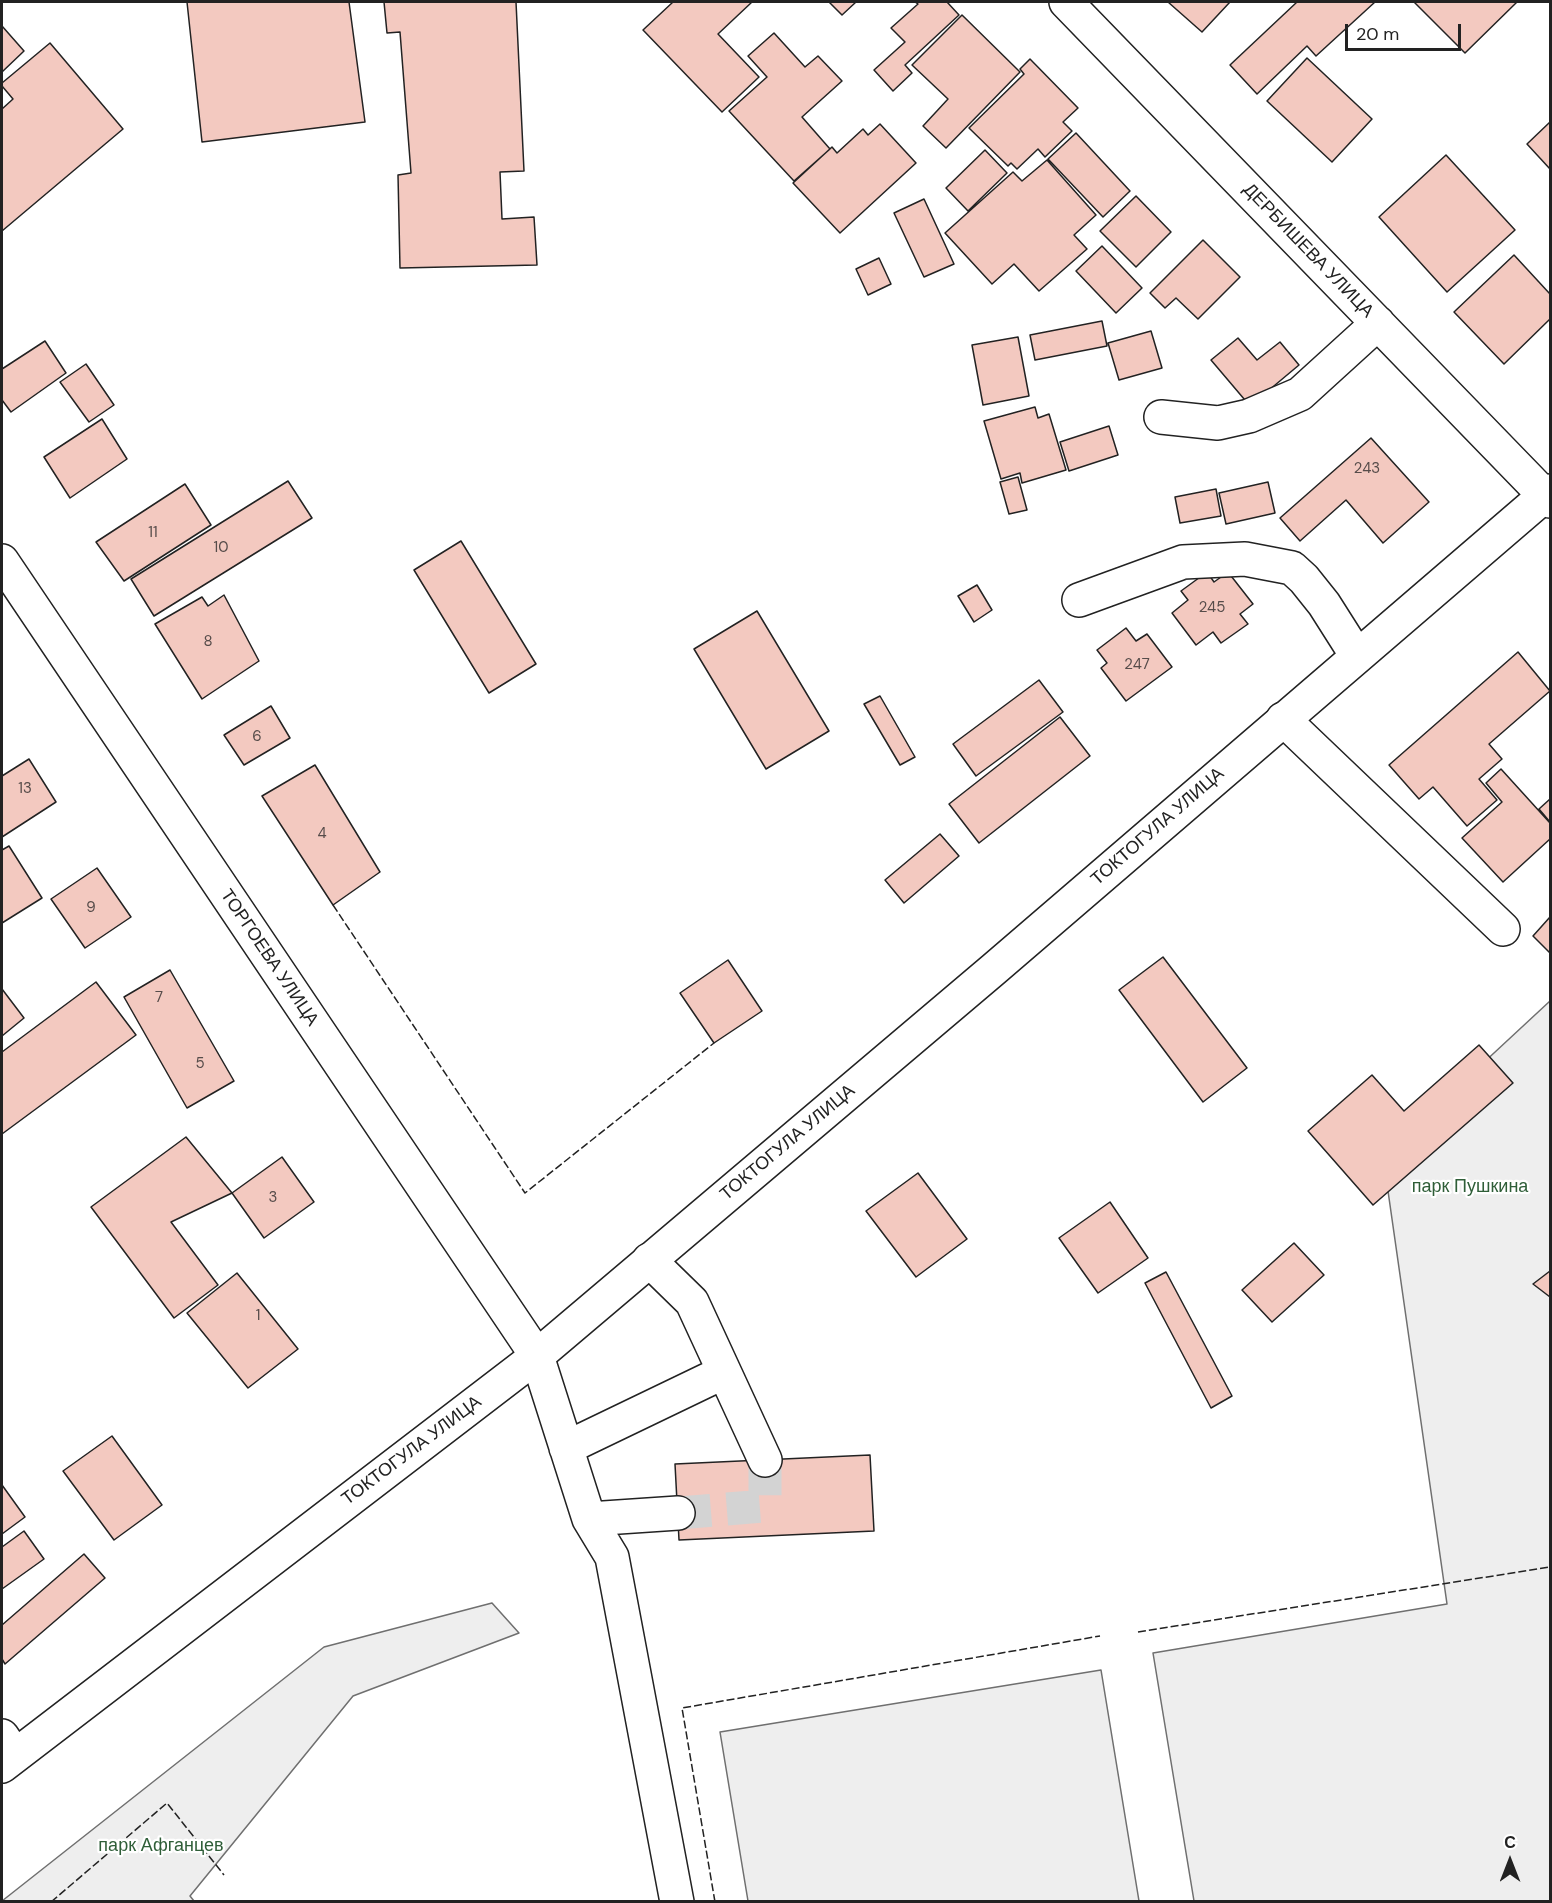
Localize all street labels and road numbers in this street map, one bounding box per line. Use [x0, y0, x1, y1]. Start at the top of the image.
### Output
street label: ДЕРБИШЕВА УЛИЦА [1238, 179, 1378, 323]
street label: ТОКТОГУЛА УЛИЦА [1087, 763, 1229, 891]
street label: ТОРГОЕВА УЛИЦА [215, 886, 323, 1030]
street label: ТОКТОГУЛА УЛИЦА [716, 1080, 860, 1206]
street label: ТОКТОГУЛА УЛИЦА [338, 1392, 486, 1510]

